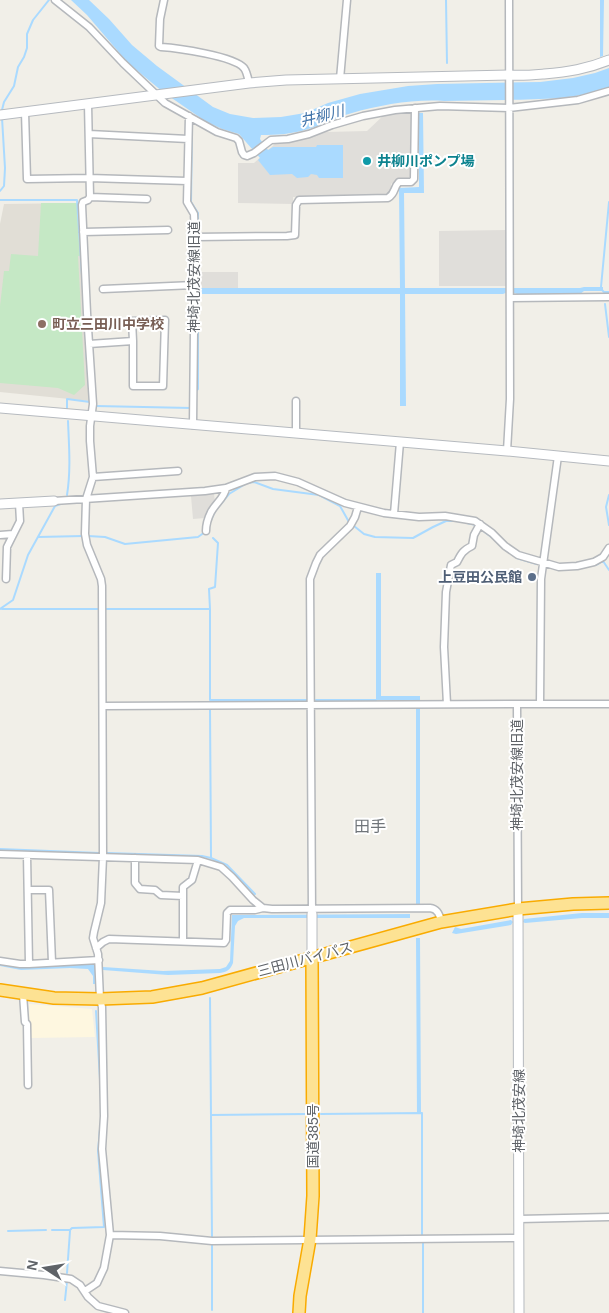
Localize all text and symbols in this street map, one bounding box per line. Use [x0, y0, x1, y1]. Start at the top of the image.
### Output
water label: 井柳川 [298, 101, 348, 129]
place label: 井柳川ポンプ場 [377, 153, 475, 169]
marker: 井柳川ポンプ場 [361, 155, 373, 167]
street label: 神埼北茂安線旧道 [186, 221, 202, 333]
place label: 町立三田川中学校 [52, 316, 164, 332]
marker: 町立三田川中学校 [36, 318, 48, 330]
place label: 上豆田公民館 [438, 569, 522, 585]
marker: 上豆田公民館 [526, 571, 538, 583]
street label: 神埼北茂安線旧道 [509, 719, 525, 831]
district label: 田手 [354, 818, 386, 835]
street label: 三田川バイパス [256, 939, 354, 979]
street label: 神埼北茂安線 [511, 1069, 527, 1153]
street label: 国道385号 [305, 1103, 321, 1169]
north arrow [20, 1243, 70, 1293]
text: N [23, 1259, 41, 1272]

